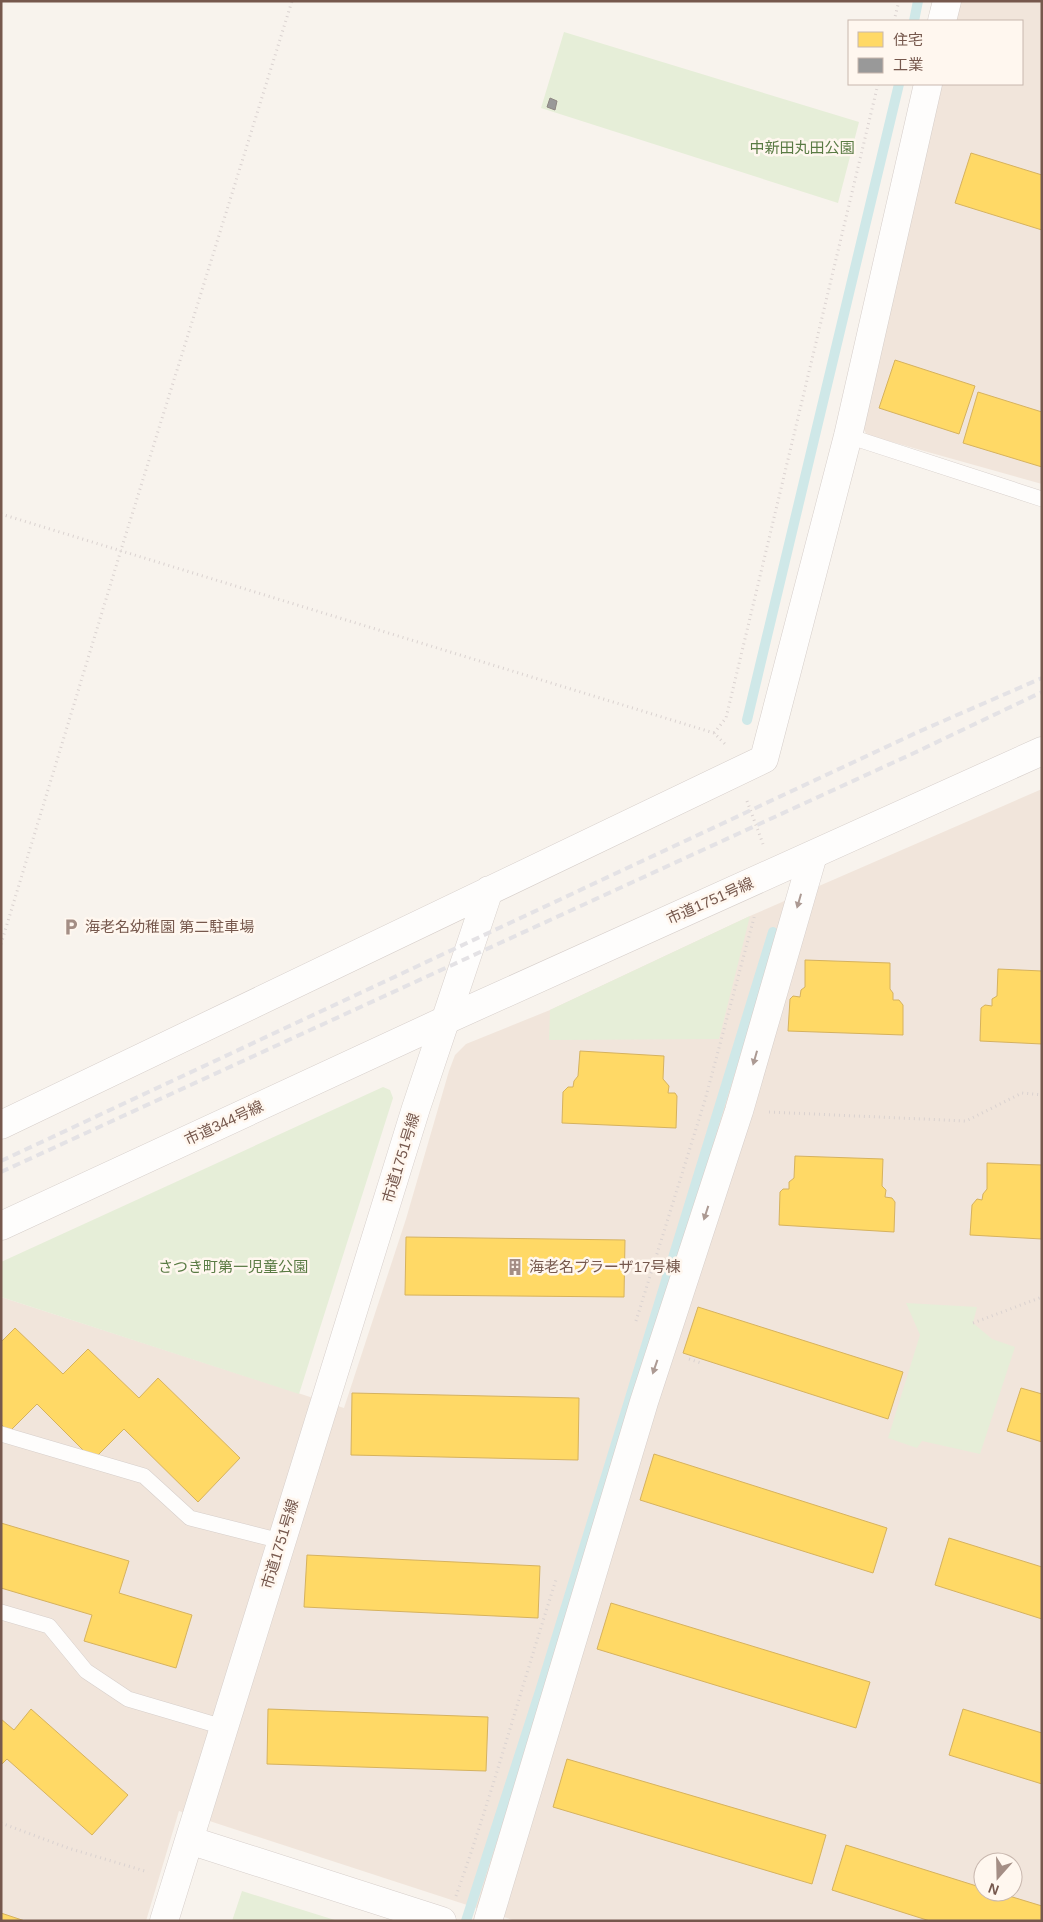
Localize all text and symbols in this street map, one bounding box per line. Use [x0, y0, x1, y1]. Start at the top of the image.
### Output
legend [848, 20, 1023, 85]
text: 住宅 [893, 31, 923, 48]
text: 工業 [893, 56, 923, 73]
park label: 中新田丸田公園 [749, 139, 855, 156]
street label: 市道1751号線 [664, 874, 756, 927]
one-way arrow [795, 894, 803, 909]
parking icon: 海老名幼稚園 第二駐車場 [61, 917, 81, 937]
place label: 海老名幼稚園 第二駐車場 [85, 918, 254, 935]
one-way arrow [750, 1050, 758, 1065]
street label: 市道344号線 [182, 1097, 266, 1148]
street label: 市道1751号線 [379, 1111, 422, 1205]
one-way arrow [702, 1205, 709, 1220]
building icon: 海老名プラーザ17号棟 [505, 1257, 525, 1277]
park label: さつき町第一児童公園 [158, 1258, 308, 1275]
place label: 海老名プラーザ17号棟 [529, 1258, 680, 1275]
one-way arrow [651, 1360, 659, 1375]
street label: 市道1751号線 [258, 1497, 301, 1591]
north arrow [973, 1852, 1023, 1902]
text: N [986, 1880, 1001, 1898]

